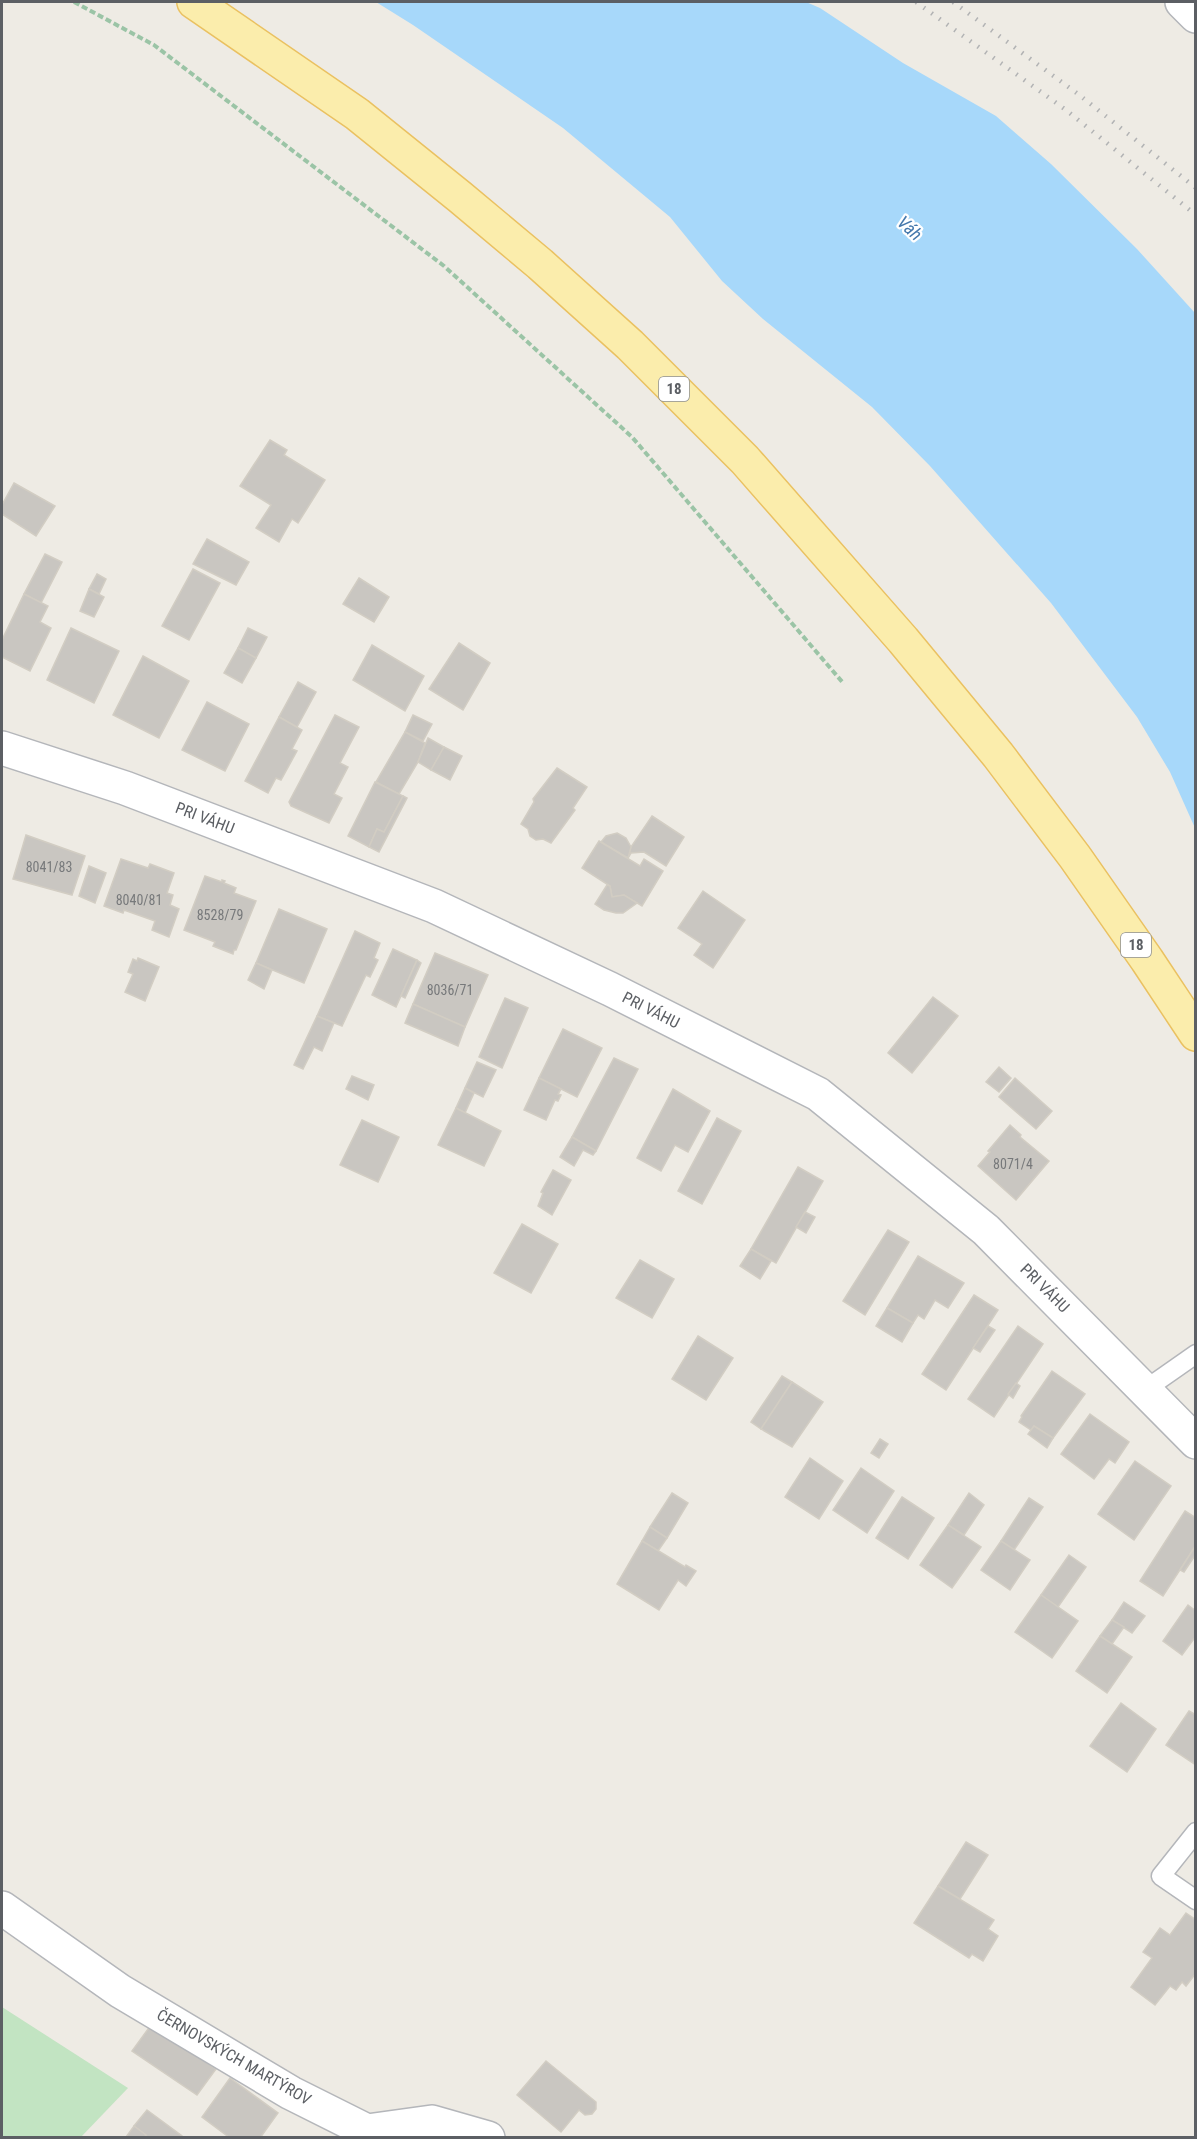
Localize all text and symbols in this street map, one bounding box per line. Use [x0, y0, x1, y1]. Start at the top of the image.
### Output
water label: Váh [893, 211, 927, 245]
road number: 18 [659, 377, 689, 401]
street label: PRI VÁHU [173, 798, 237, 838]
house number: 8041/83 [26, 859, 72, 875]
house number: 8040/81 [116, 892, 162, 908]
house number: 8528/79 [197, 907, 243, 923]
road number: 18 [1121, 933, 1151, 957]
house number: 8036/71 [427, 982, 473, 998]
street label: PRI VÁHU [619, 988, 683, 1032]
house number: 8071/4 [993, 1156, 1033, 1172]
street label: PRI VÁHU [1017, 1260, 1073, 1316]
street label: ČERNOVSKÝCH MARTÝROV [154, 2004, 315, 2109]

